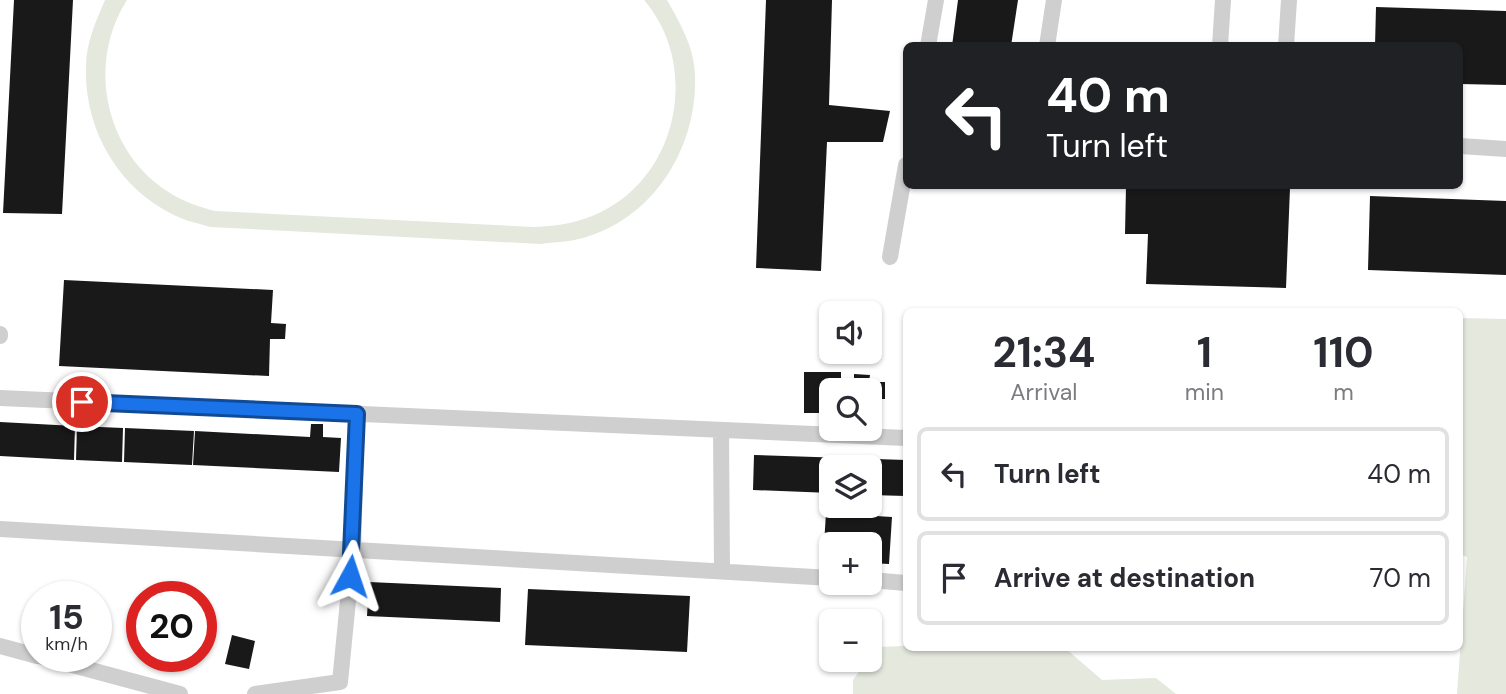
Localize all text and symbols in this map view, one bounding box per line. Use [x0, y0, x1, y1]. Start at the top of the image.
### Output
text: 40 m [1046, 63, 1170, 127]
icon: left [931, 70, 1022, 161]
text: Turn left [1046, 125, 1168, 167]
map controls [819, 301, 882, 672]
button: sound [819, 301, 882, 364]
text: 21:34 [992, 325, 1095, 380]
text: 1 [1197, 325, 1212, 380]
text: 110 [1313, 325, 1374, 380]
pin [52, 372, 112, 432]
text: Arrival [1010, 377, 1077, 407]
text: min [1185, 377, 1224, 407]
text: m [1333, 377, 1354, 407]
button: search [819, 378, 882, 441]
icon: arrive [63, 383, 101, 421]
button: layers [819, 455, 882, 518]
icon: left [935, 455, 973, 493]
text: Turn left [994, 457, 1101, 491]
text: 40 m [1367, 457, 1431, 491]
button: + [819, 532, 882, 595]
position arrow [313, 539, 387, 613]
icon: arrive [935, 559, 973, 597]
text: Arrive at destination [994, 561, 1255, 595]
text: 70 m [1370, 561, 1431, 595]
speed limit sign: 20 [126, 581, 217, 672]
text: 15 [49, 594, 84, 640]
button: − [819, 609, 882, 672]
text: km/h [45, 632, 88, 656]

